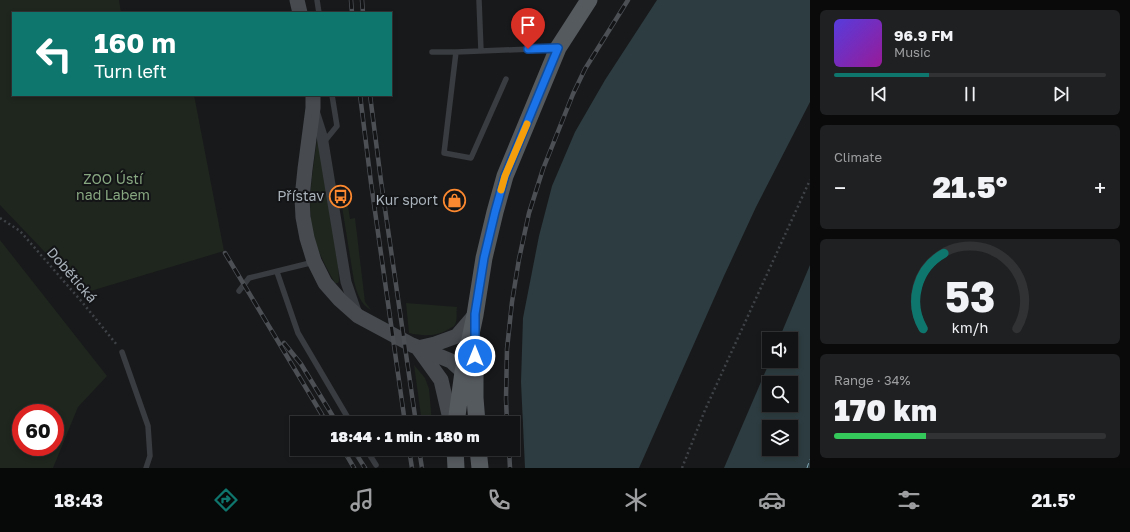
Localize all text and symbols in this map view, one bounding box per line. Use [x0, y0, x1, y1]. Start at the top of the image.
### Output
pin [511, 8, 545, 49]
icon: arrive [517, 14, 539, 36]
text: 160 m [94, 26, 176, 59]
text: 96.9 FM [894, 26, 953, 44]
icon: left [28, 28, 80, 80]
text: Music [894, 44, 931, 60]
text: Turn left [94, 60, 167, 82]
icon: previous [868, 83, 890, 105]
icon: pause [959, 83, 981, 105]
icon: next [1050, 83, 1072, 105]
text: Climate [834, 149, 882, 165]
text: 21.5° [933, 169, 1007, 205]
park label: ZOO Ústí nad Labem [76, 170, 150, 203]
text: − [834, 174, 846, 201]
text: + [1094, 174, 1106, 201]
bus stop icon: Přístav [327, 183, 353, 209]
place label: Přístav [277, 187, 324, 204]
shop icon: Kur sport [441, 187, 467, 213]
place label: Kur sport [375, 191, 438, 208]
street label: Dobětická [44, 244, 101, 306]
text: 53 [945, 271, 995, 321]
text: km/h [952, 319, 988, 336]
map controls [762, 332, 798, 456]
button: sound [762, 332, 798, 368]
position arrow [454, 335, 496, 377]
text: Range · 34% [834, 372, 910, 388]
button: search [762, 376, 798, 412]
text: 170 km [834, 392, 937, 428]
speed limit sign: 60 [12, 404, 64, 456]
button: layers [762, 420, 798, 456]
text: 18:44 · 1 min · 180 m [330, 427, 480, 445]
icon: directions [212, 486, 240, 514]
icon: music [348, 486, 376, 514]
icon: phone [485, 486, 513, 514]
icon: climate [622, 486, 650, 514]
icon: car [758, 486, 786, 514]
icon: filters [895, 486, 923, 514]
text: 18:43 [54, 489, 103, 511]
text: 21.5° [1032, 489, 1076, 511]

